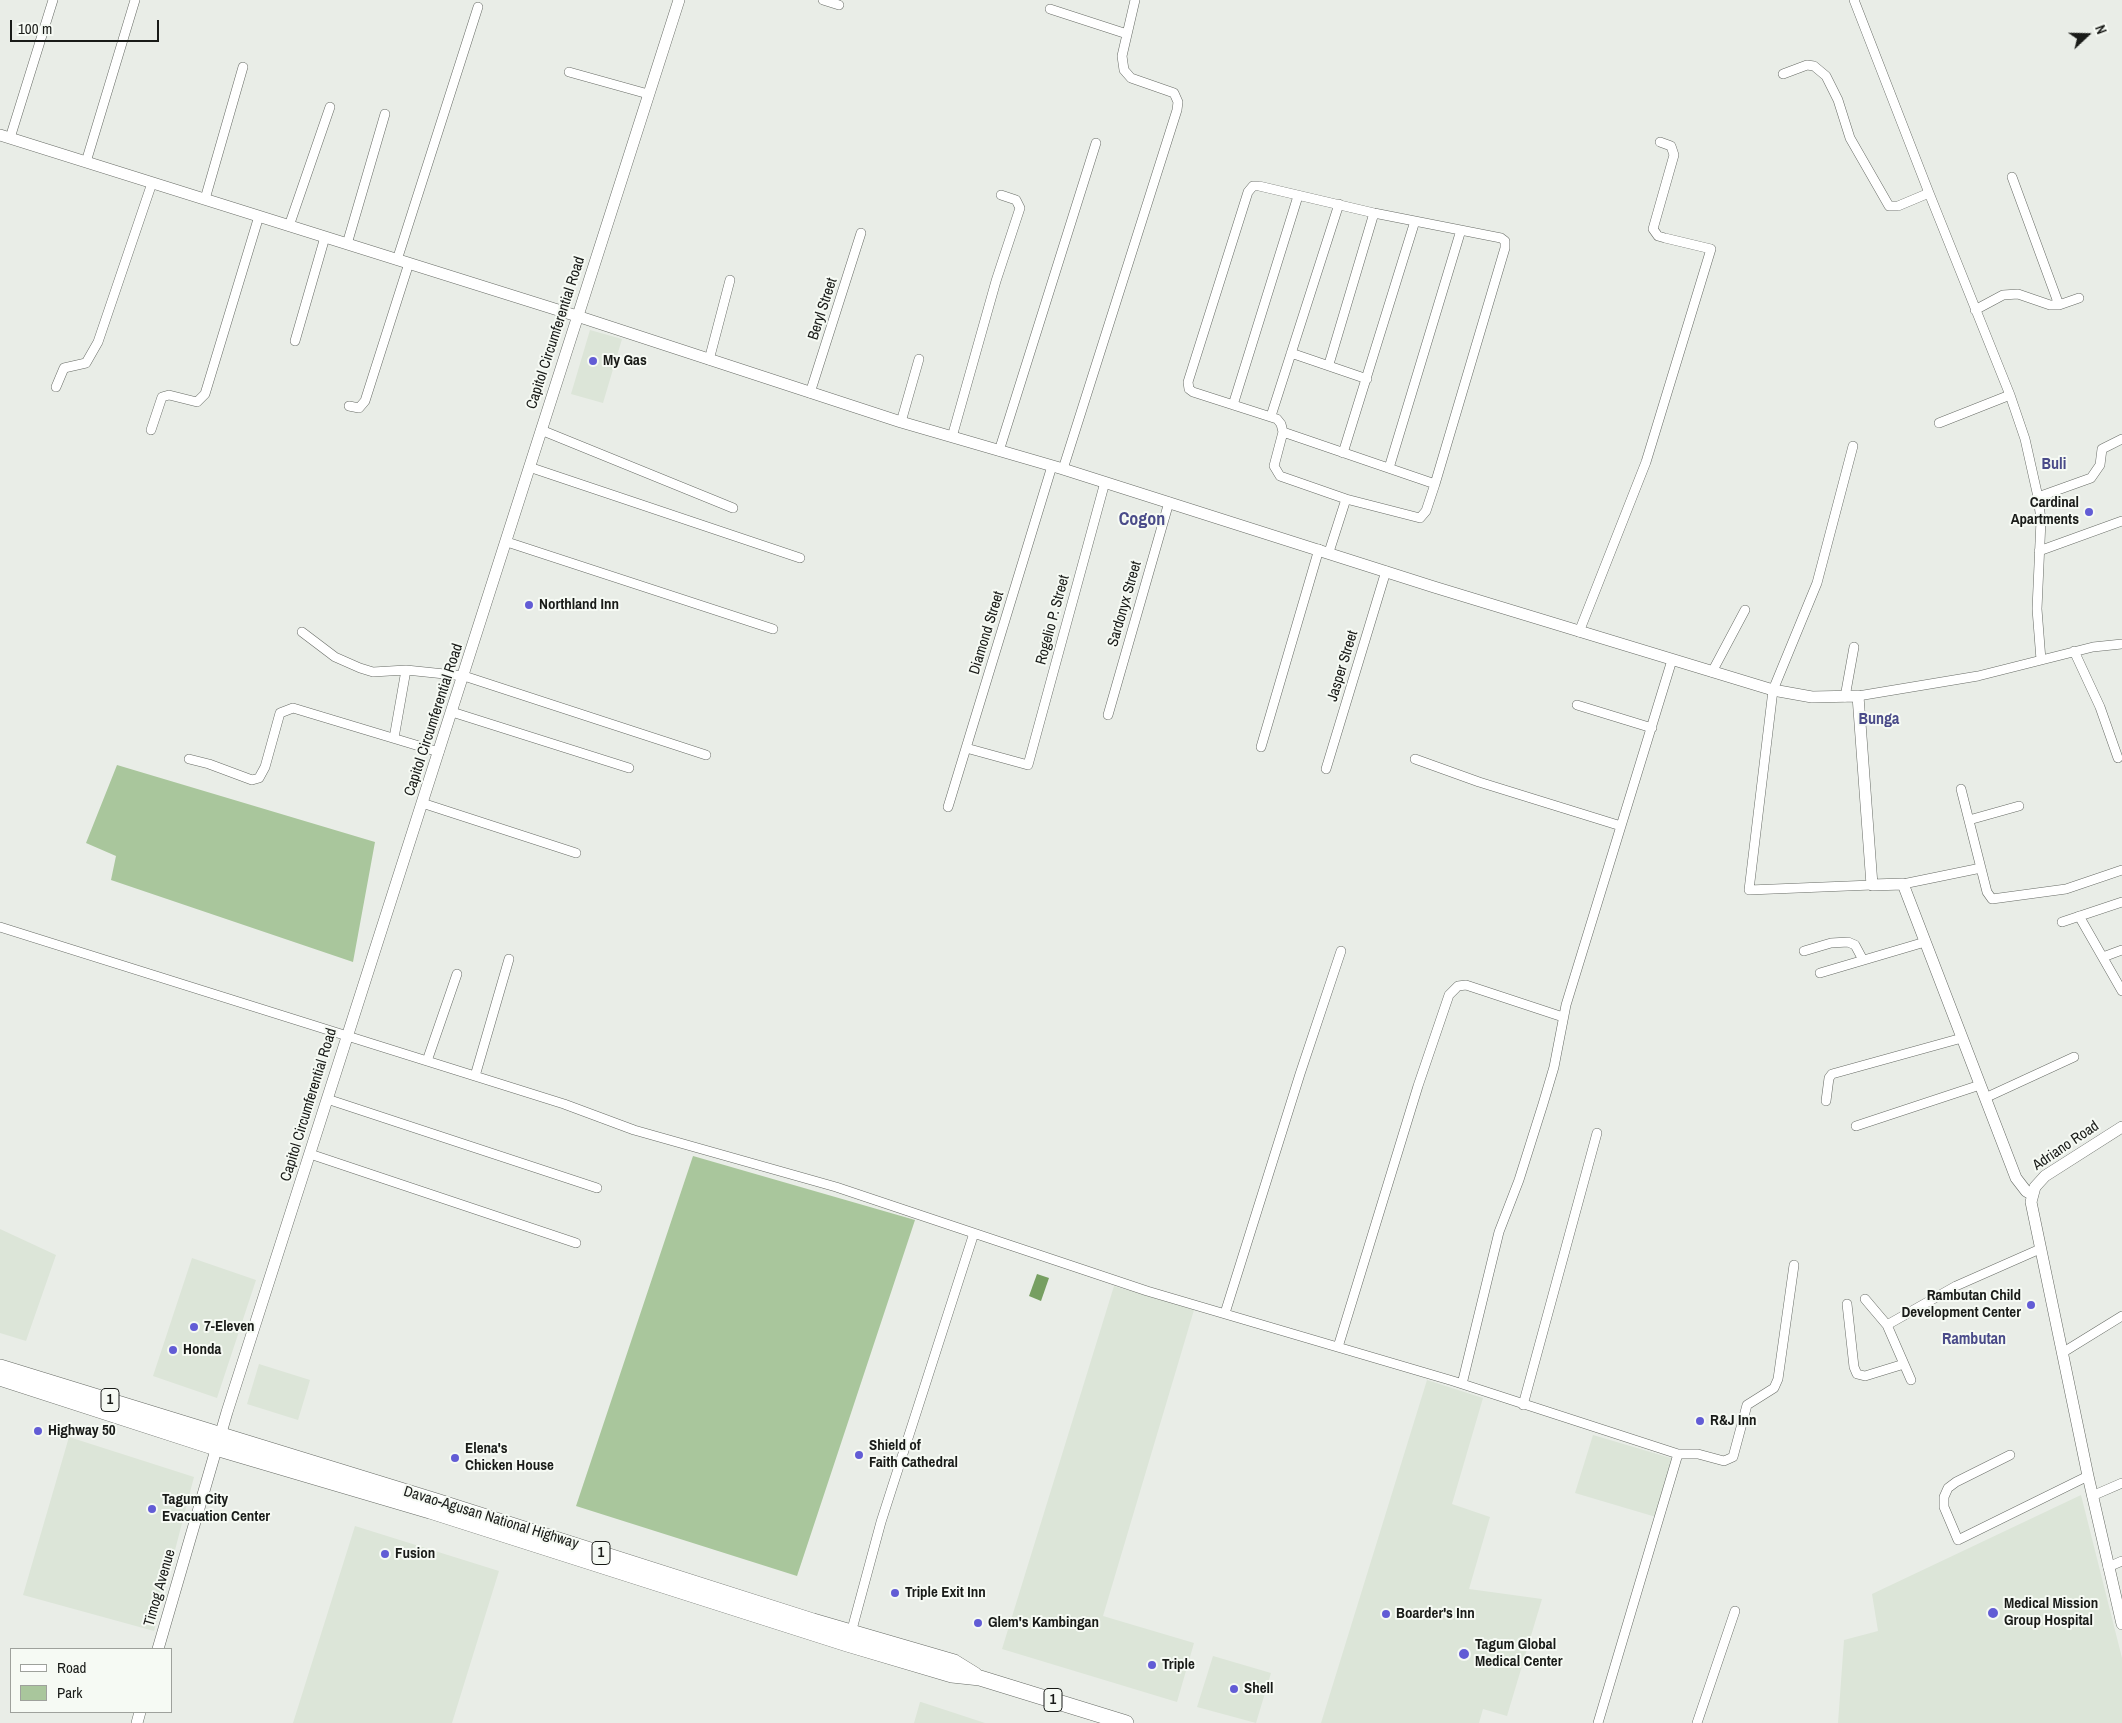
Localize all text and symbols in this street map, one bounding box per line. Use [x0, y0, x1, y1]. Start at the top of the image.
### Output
scale bar [12, 10, 161, 42]
north arrow [2062, 10, 2112, 60]
text: 100 m [18, 18, 52, 39]
text: N [2091, 23, 2111, 37]
street label: Capitol Circumferential Road [523, 254, 589, 412]
street label: Beryl Street [805, 276, 841, 342]
place label: My Gas [603, 352, 647, 370]
marker: My Gas [587, 355, 599, 367]
district label: Buli [2042, 455, 2066, 475]
place label: Cardinal Apartments [2011, 494, 2079, 529]
marker: Cardinal Apartments [2083, 506, 2095, 518]
district label: Cogon [1119, 509, 1165, 531]
street label: Sardonyx Street [1104, 559, 1146, 649]
street label: Rogelio P. Street [1032, 573, 1074, 667]
street label: Diamond Street [966, 589, 1008, 677]
place label: Northland Inn [539, 596, 619, 614]
marker: Northland Inn [523, 599, 535, 611]
street label: Jasper Street [1324, 628, 1362, 704]
street label: Capitol Circumferential Road [401, 641, 467, 799]
district label: Bunga [1859, 710, 1899, 730]
street label: Capitol Circumferential Road [277, 1026, 341, 1184]
street label: Adriano Road [2030, 1117, 2102, 1175]
place label: Rambutan Child Development Center [1901, 1287, 2021, 1322]
marker: Rambutan Child Development Center [2025, 1299, 2037, 1311]
place label: 7-Eleven [204, 1318, 255, 1336]
marker: 7-Eleven [188, 1321, 200, 1333]
district label: Rambutan [1942, 1330, 2006, 1350]
place label: Honda [183, 1341, 221, 1359]
marker: Honda [167, 1344, 179, 1356]
road number: 1 [101, 1388, 119, 1412]
place label: R&J Inn [1710, 1412, 1756, 1430]
marker: R&J Inn [1694, 1415, 1706, 1427]
place label: Highway 50 [48, 1422, 116, 1440]
marker: Highway 50 [32, 1425, 44, 1437]
place label: Shield of Faith Cathedral [869, 1437, 958, 1472]
place label: Elena's Chicken House [465, 1440, 554, 1475]
marker: Shield of Faith Cathedral [853, 1449, 865, 1461]
marker: Elena's Chicken House [449, 1452, 461, 1464]
street label: Davao-Agusan National Highway [401, 1483, 581, 1553]
place label: Tagum City Evacuation Center [162, 1491, 270, 1526]
marker: Tagum City Evacuation Center [146, 1503, 158, 1515]
road number: 1 [592, 1542, 610, 1565]
place label: Fusion [395, 1545, 435, 1563]
street label: Timog Avenue [140, 1547, 180, 1629]
marker: Fusion [379, 1548, 391, 1560]
place label: Triple Exit Inn [905, 1584, 986, 1602]
marker: Triple Exit Inn [889, 1587, 901, 1599]
place label: Medical Mission Group Hospital [2004, 1595, 2098, 1630]
place label: Boarder's Inn [1396, 1605, 1475, 1623]
marker: Medical Mission Group Hospital [1986, 1606, 2000, 1620]
marker: Boarder's Inn [1380, 1608, 1392, 1620]
place label: Glem's Kambingan [988, 1614, 1099, 1632]
marker: Glem's Kambingan [972, 1617, 984, 1629]
place label: Tagum Global Medical Center [1475, 1636, 1562, 1671]
marker: Tagum Global Medical Center [1457, 1647, 1471, 1661]
legend [10, 1648, 172, 1713]
place label: Triple [1162, 1656, 1195, 1674]
text: Road [57, 1657, 86, 1678]
marker: Triple [1146, 1659, 1158, 1671]
place label: Shell [1244, 1680, 1273, 1698]
text: Park [57, 1682, 82, 1703]
marker: Shell [1228, 1683, 1240, 1695]
road number: 1 [1044, 1688, 1062, 1712]

